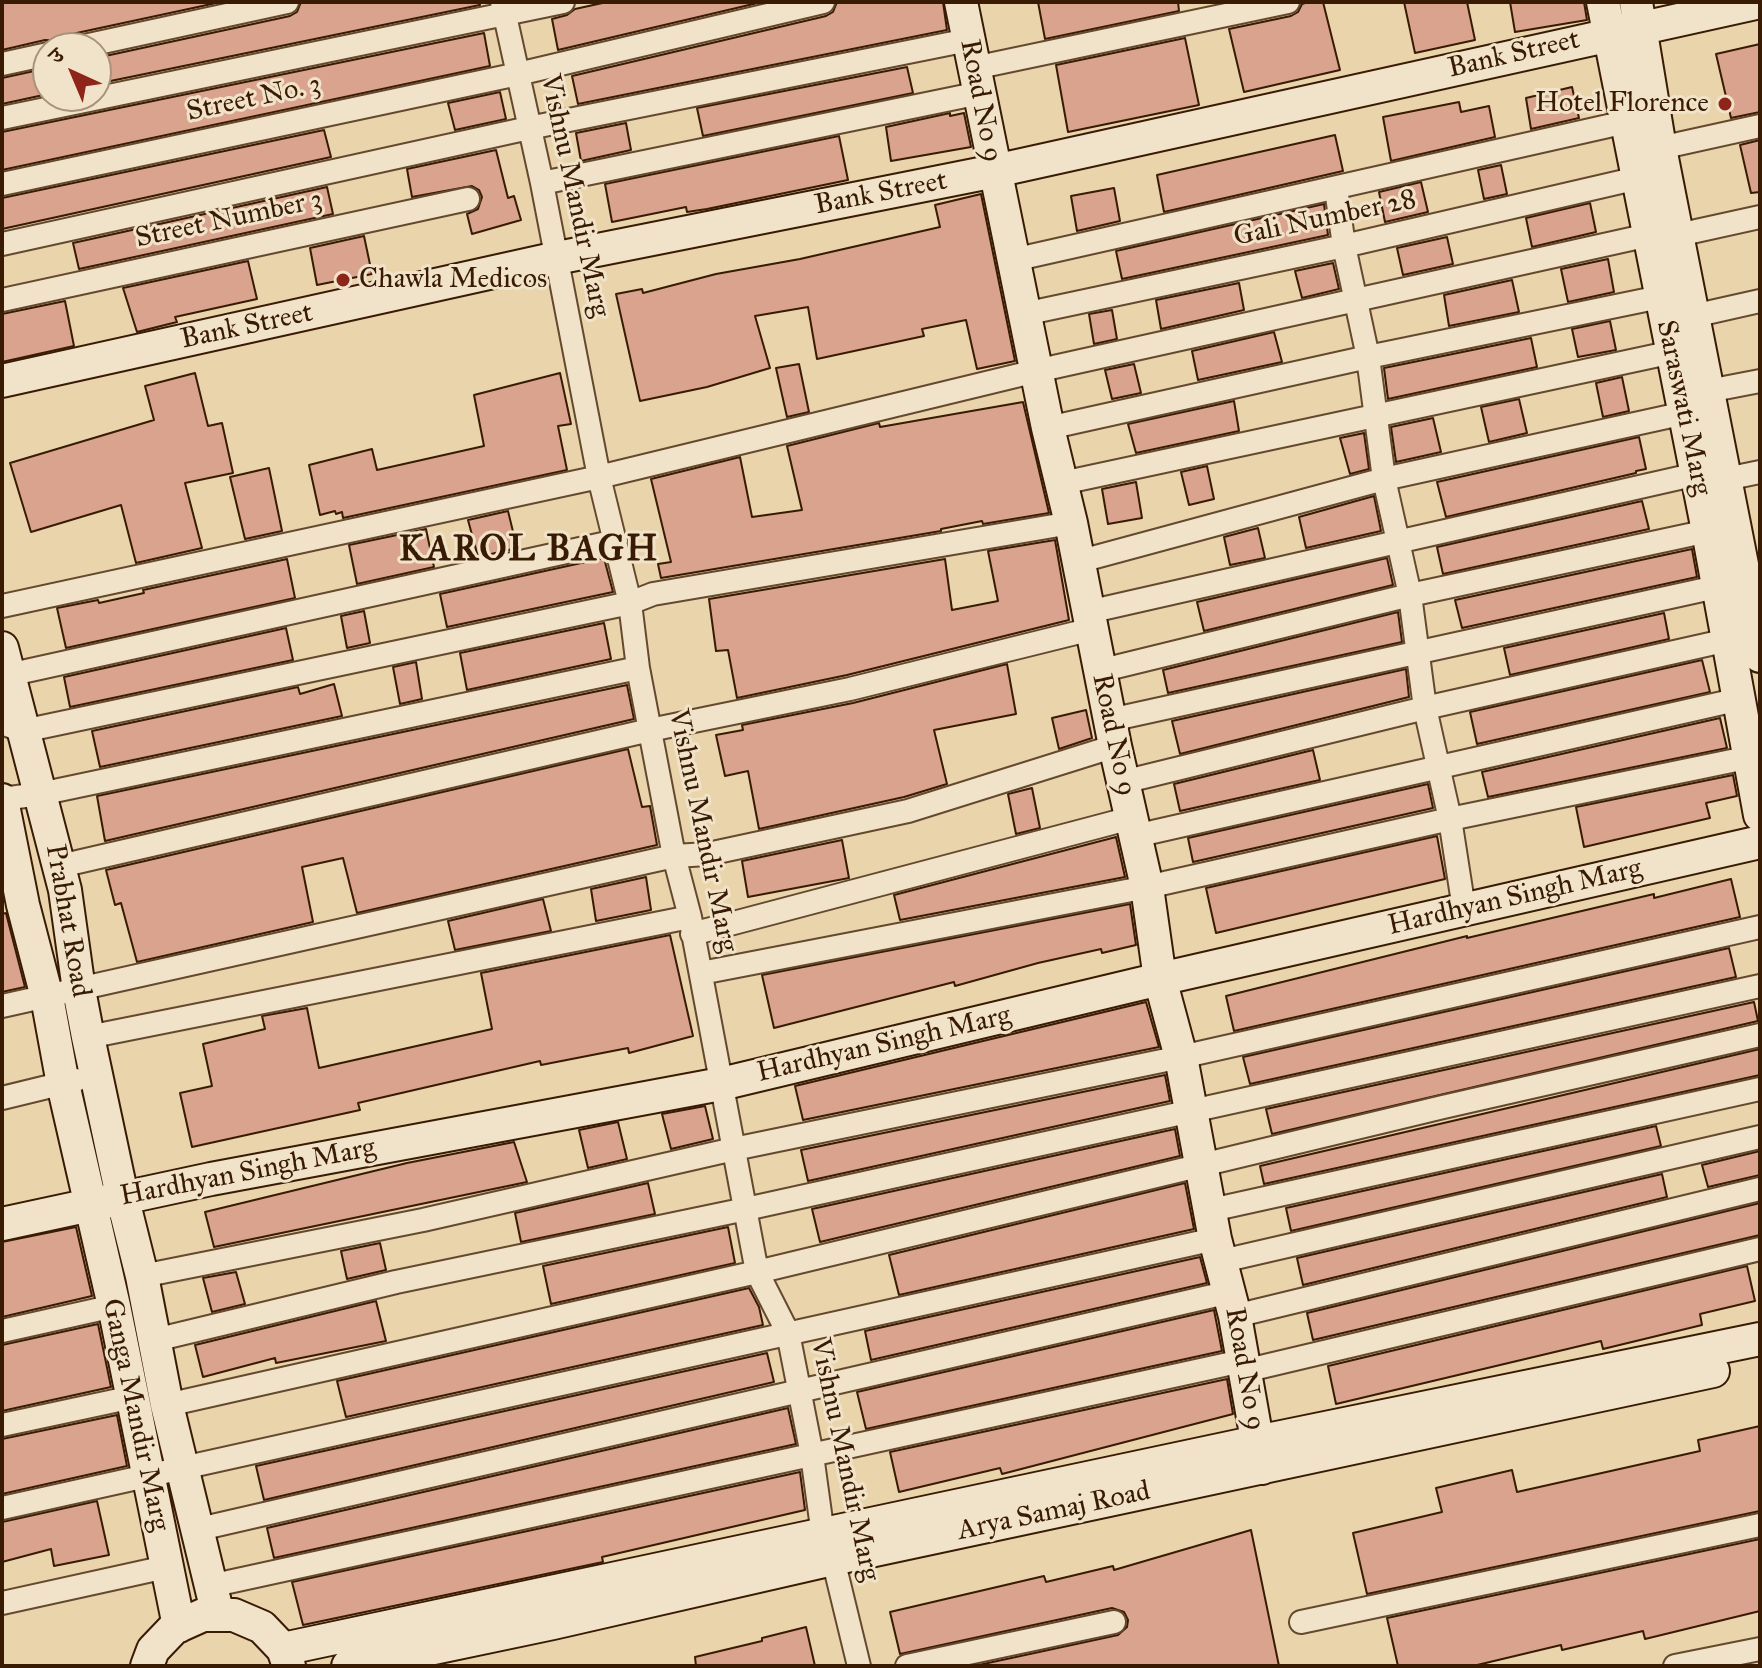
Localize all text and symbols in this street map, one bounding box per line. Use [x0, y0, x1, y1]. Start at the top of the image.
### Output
street label: Bank Street [1445, 24, 1583, 86]
north arrow [32, 32, 112, 112]
street label: Road No 9 [952, 37, 1008, 165]
text: उ [43, 42, 70, 69]
street label: Street No. 3 [184, 68, 324, 130]
street label: Vishnu Mandir Marg [532, 72, 616, 320]
place label: Hotel Florence [1535, 87, 1709, 121]
marker: Hotel Florence [1716, 95, 1734, 113]
street label: Bank Street [812, 165, 950, 223]
street label: Gali Number 28 [1231, 183, 1419, 255]
street label: Street Number 3 [132, 184, 326, 256]
place label: Chawla Medicos [359, 263, 547, 297]
marker: Chawla Medicos [334, 271, 352, 289]
street label: Bank Street [178, 297, 316, 357]
street label: Saraswati Marg [1648, 317, 1718, 499]
district label: KAROL BAGH [399, 529, 659, 573]
street label: Road No 9 [1084, 671, 1142, 799]
street label: Vishnu Mandir Marg [660, 707, 744, 955]
street label: Prabhat Road [37, 842, 97, 1000]
street label: Hardhyan Singh Marg [1385, 852, 1645, 944]
street label: Hardhyan Singh Marg [754, 999, 1014, 1091]
street label: Hardhyan Singh Marg [117, 1132, 379, 1214]
street label: Ganga Mandir Marg [94, 1296, 176, 1534]
street label: Road No 9 [1217, 1305, 1271, 1433]
street label: Vishnu Mandir Marg [802, 1336, 886, 1584]
street label: Arya Samaj Road [955, 1475, 1153, 1549]

